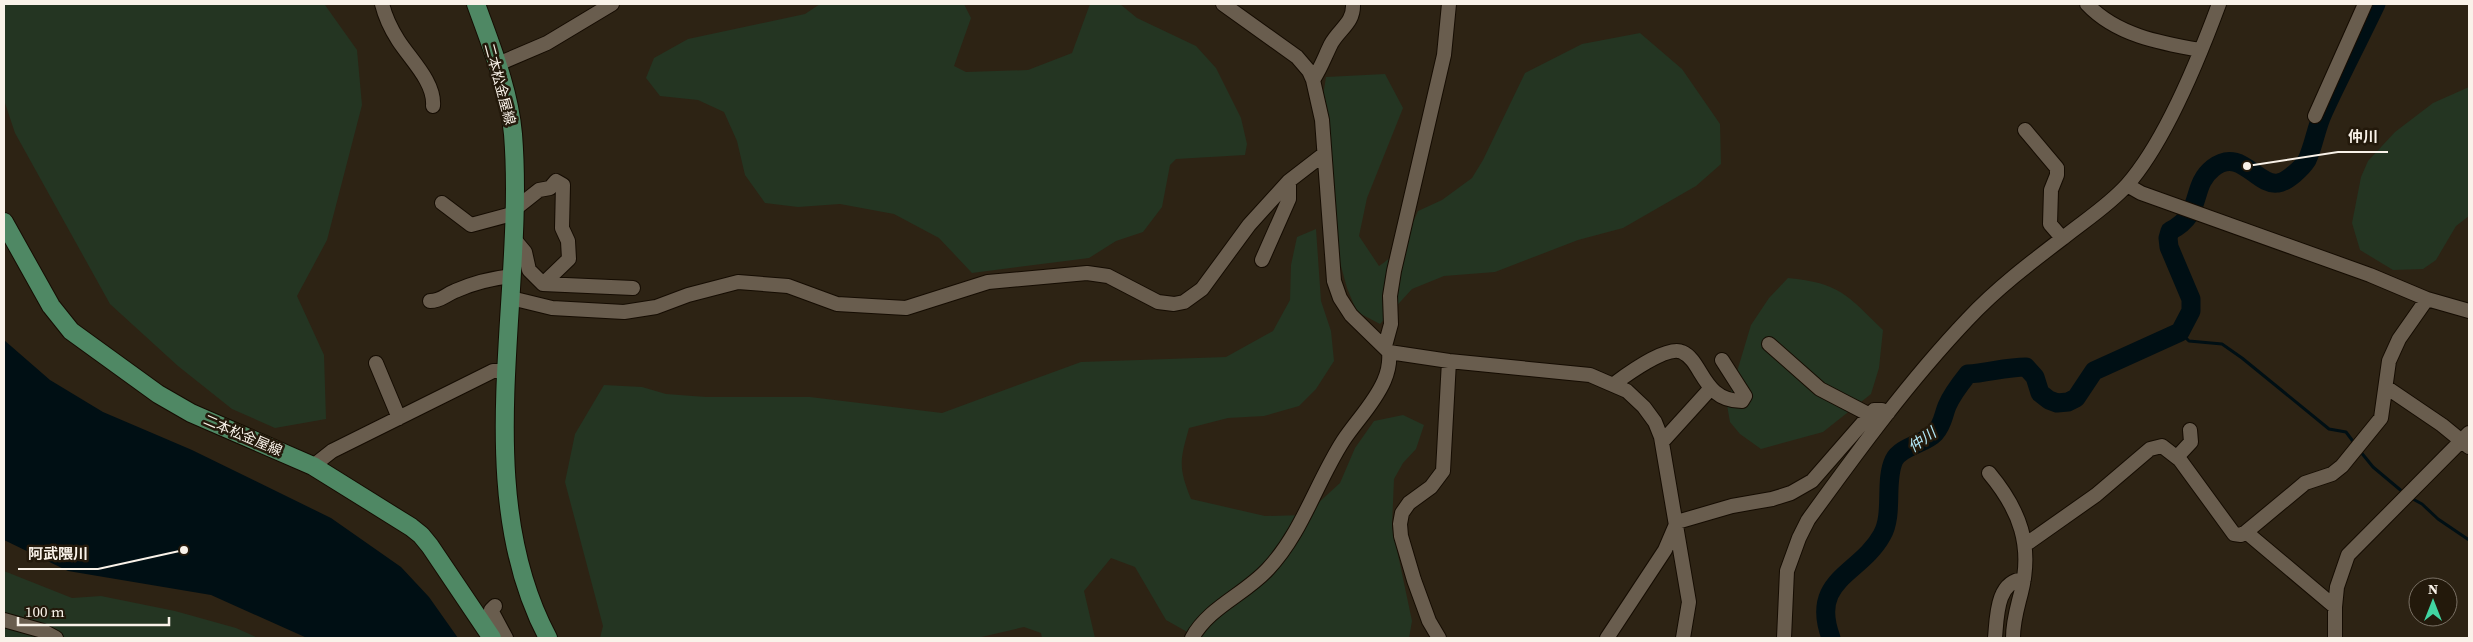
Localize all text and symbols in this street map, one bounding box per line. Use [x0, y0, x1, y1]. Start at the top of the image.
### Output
street label: 二本松金屋線 [479, 41, 521, 127]
callout: 仲川 [2338, 122, 2388, 152]
text: 仲川 [2348, 126, 2378, 147]
street label: 二本松金屋線 [200, 409, 286, 461]
water label: 仲川 [1903, 421, 1942, 457]
callout: 阿武隈川 [18, 539, 98, 569]
text: 阿武隈川 [28, 543, 88, 564]
north arrow [2408, 577, 2458, 627]
text: N [2428, 579, 2438, 599]
scale bar [18, 594, 169, 626]
text: 100 m [25, 601, 65, 622]

